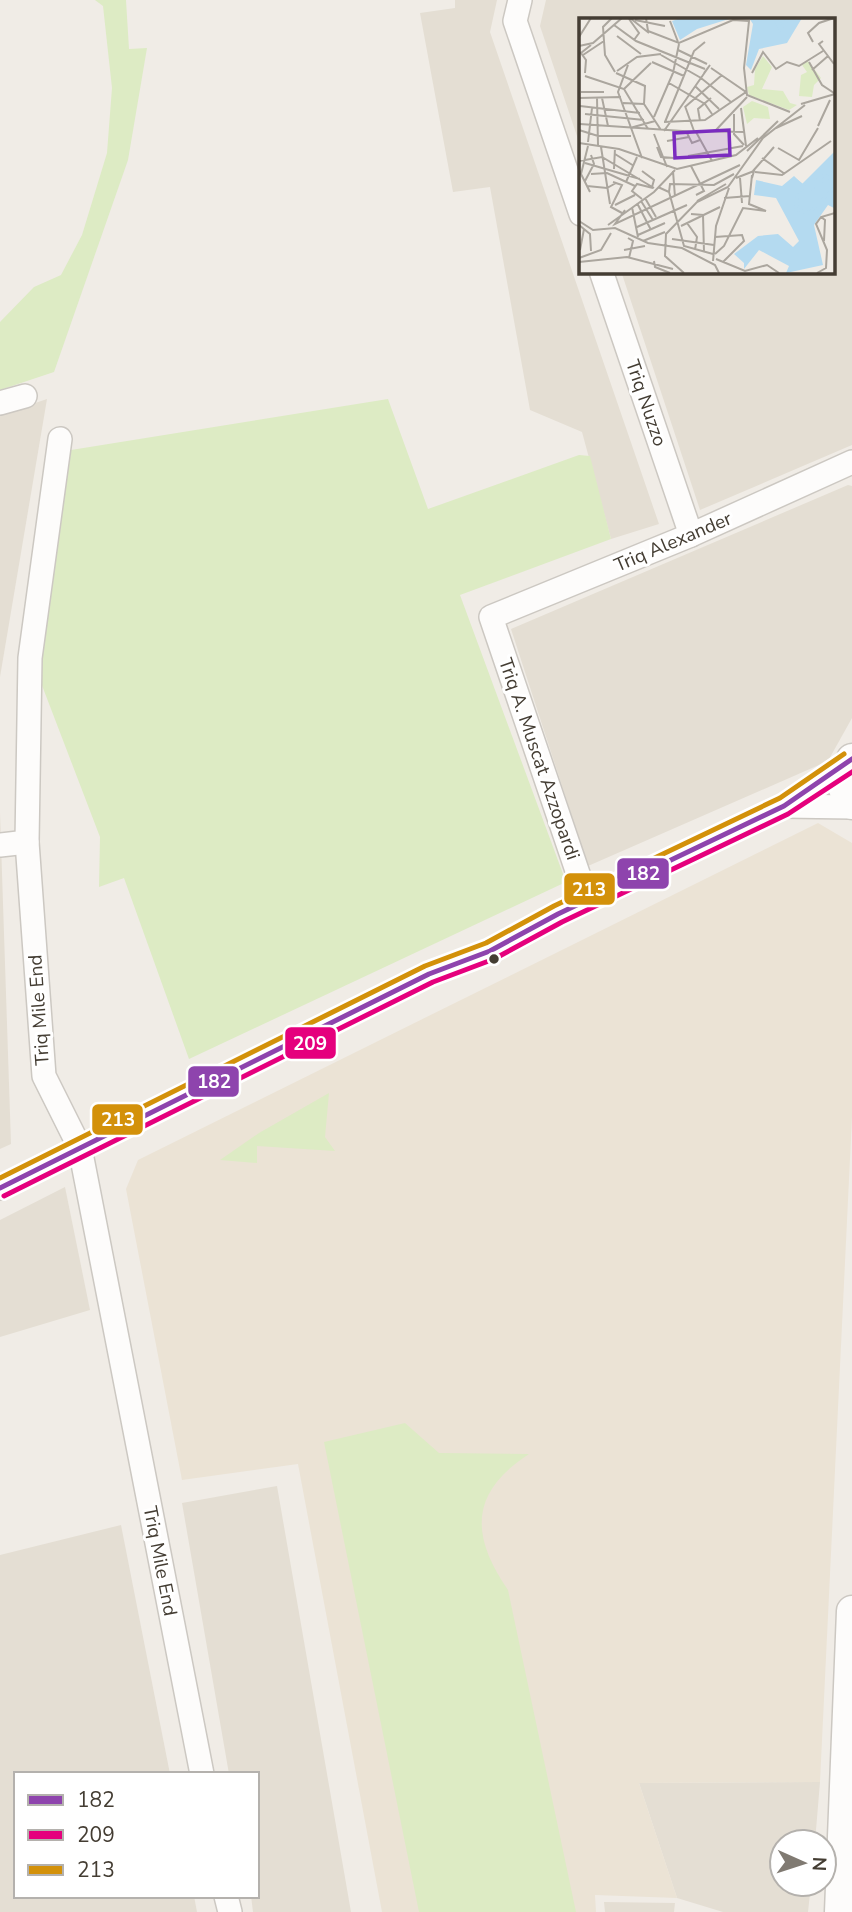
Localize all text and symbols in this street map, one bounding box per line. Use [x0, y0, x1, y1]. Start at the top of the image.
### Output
inset map [579, 18, 834, 273]
street label: Triq Nuzzo [619, 356, 673, 450]
street label: Triq Alexander [610, 505, 736, 578]
street label: Triq A. Muscat Azzopardi [492, 654, 586, 864]
line badge: 182 [616, 857, 670, 890]
text: 182 [626, 861, 660, 887]
line badge: 213 [563, 872, 616, 906]
text: 213 [572, 877, 606, 903]
unlabelled marker [487, 952, 501, 966]
street label: Triq Mile End [22, 954, 56, 1066]
line badge: 209 [284, 1026, 337, 1060]
text: 209 [293, 1031, 327, 1057]
line badge: 182 [187, 1065, 240, 1098]
text: 182 [197, 1069, 231, 1095]
line badge: 213 [91, 1103, 144, 1136]
text: 213 [101, 1107, 135, 1133]
street label: Triq Mile End [137, 1504, 183, 1618]
legend [14, 1772, 259, 1898]
text: 182 [77, 1786, 115, 1814]
text: 209 [77, 1821, 115, 1849]
north arrow [768, 1828, 838, 1898]
text: 213 [77, 1856, 115, 1884]
text: N [806, 1856, 832, 1872]

